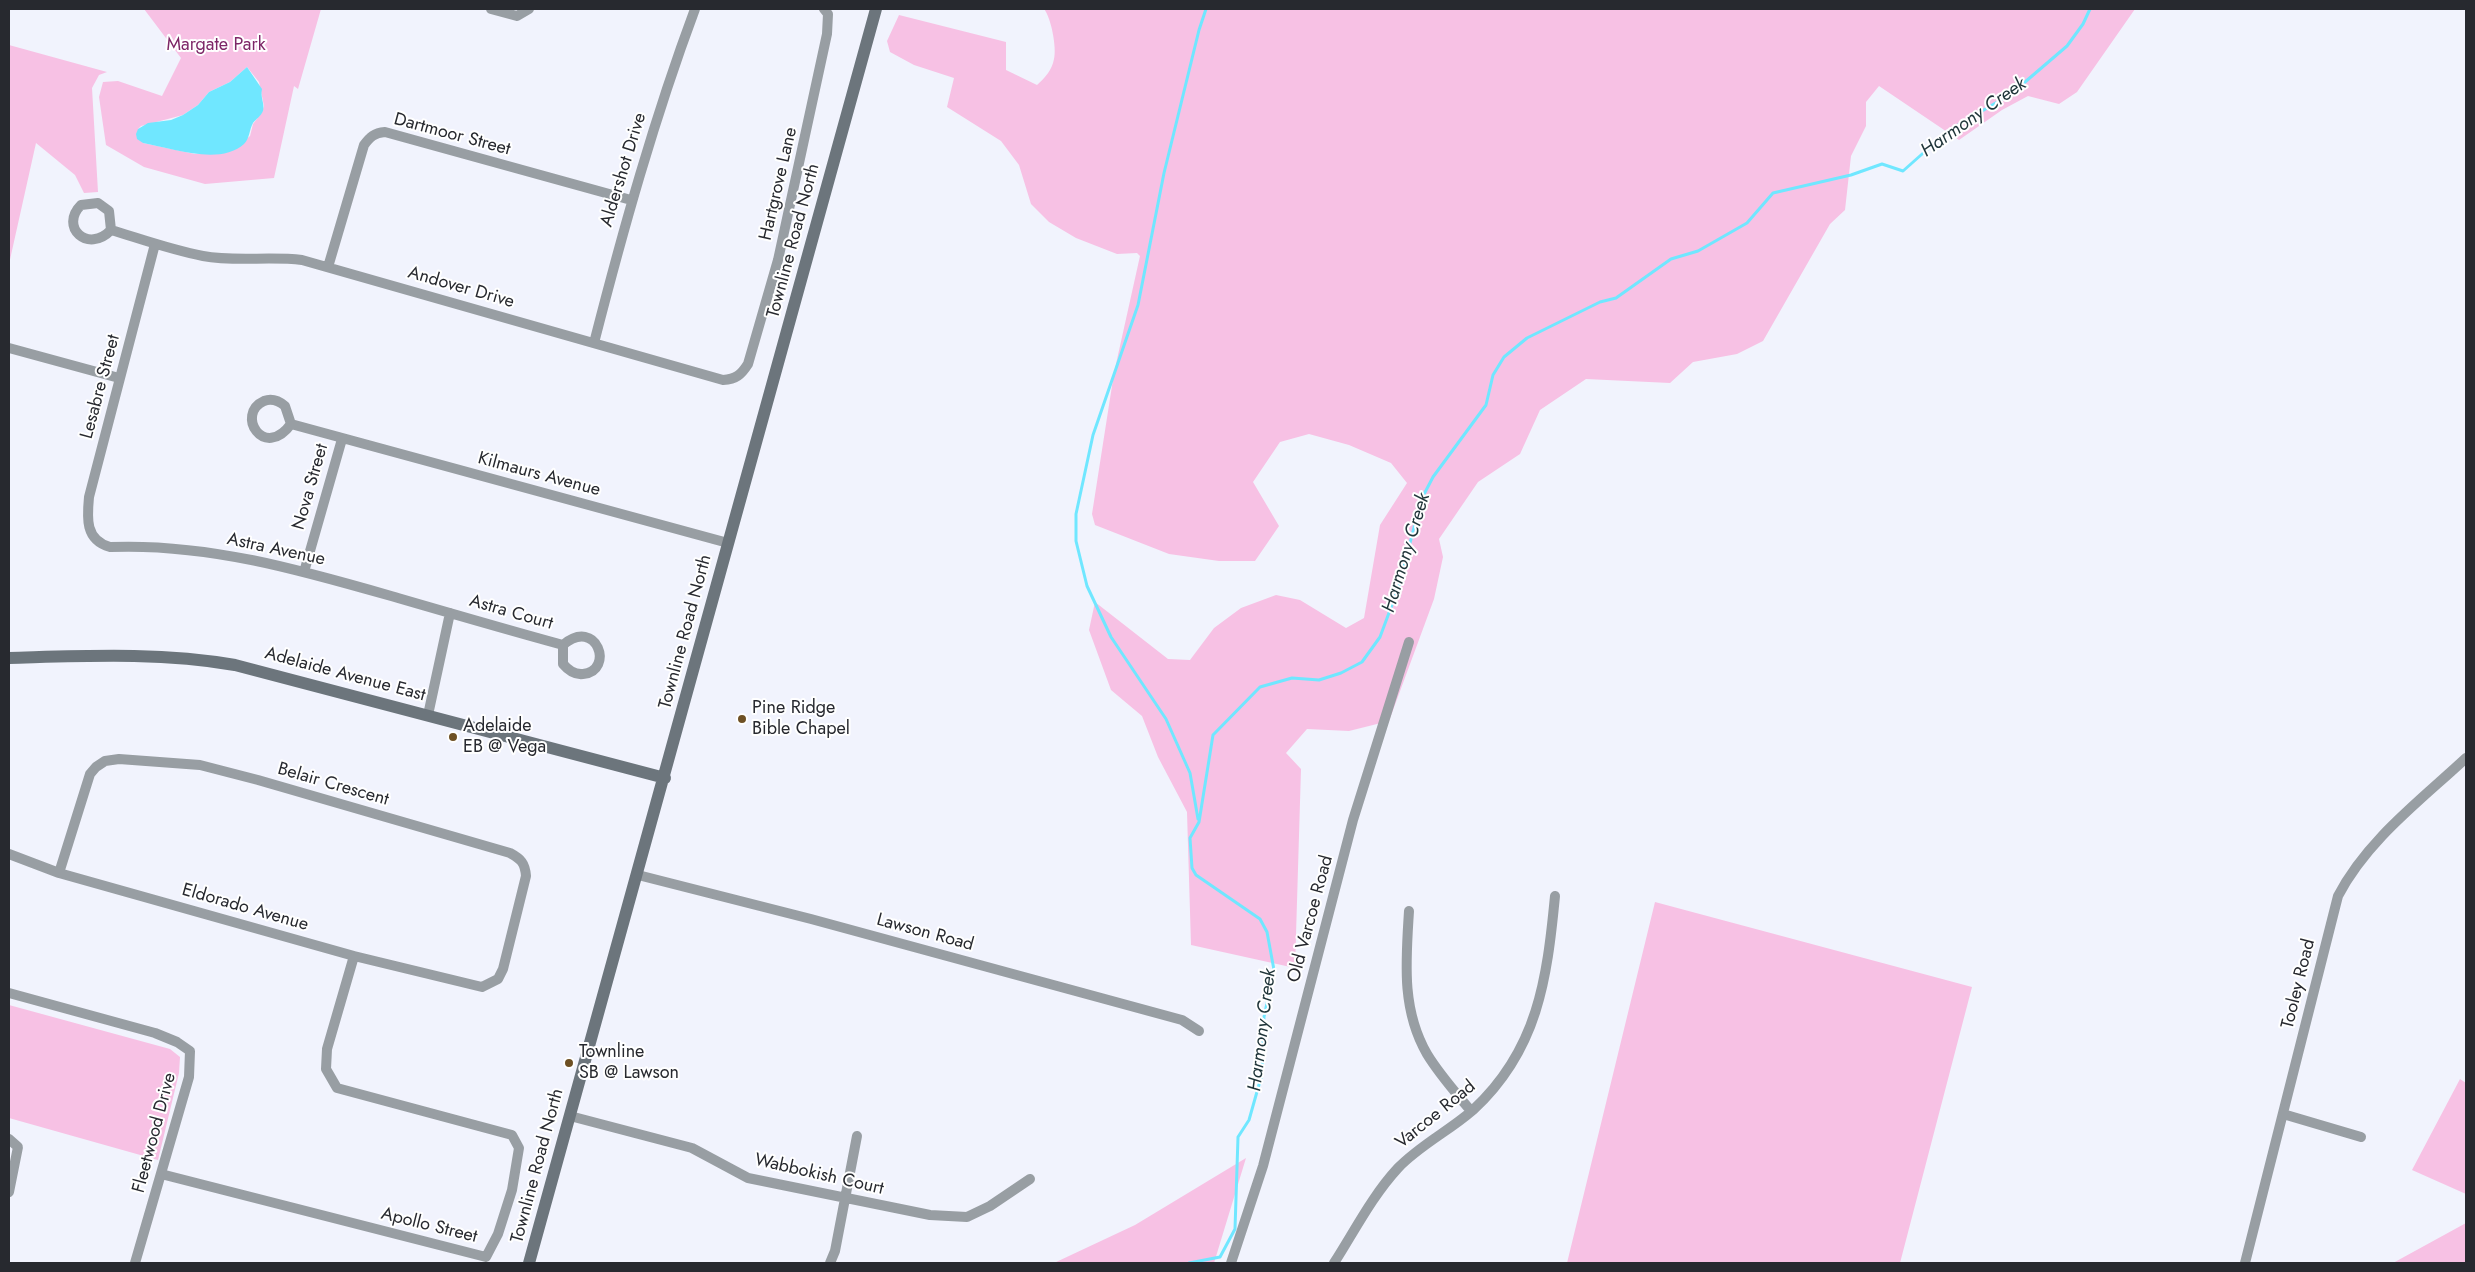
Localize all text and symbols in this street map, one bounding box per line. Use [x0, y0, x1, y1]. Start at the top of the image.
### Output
park label: Margate Park [166, 35, 266, 57]
water label: Harmony Creek [1917, 73, 2031, 163]
street label: Dartmoor Street [391, 109, 513, 161]
street label: Aldershot Drive [596, 110, 652, 230]
street label: Hartgrove Lane [755, 125, 803, 243]
street label: Townline Road North [763, 162, 825, 320]
street label: Andover Drive [405, 263, 517, 313]
street label: Lesabre Street [77, 332, 125, 442]
street label: Nova Street [288, 442, 334, 532]
street label: Kilmaurs Avenue [475, 448, 603, 502]
water label: Harmony Creek [1378, 491, 1436, 615]
street label: Astra Avenue [225, 529, 327, 571]
street label: Townline Road North [655, 553, 717, 711]
street label: Astra Court [467, 591, 555, 635]
street label: Adelaide Avenue East [262, 643, 428, 707]
place label: Pine Ridge Bible Chapel [752, 698, 850, 741]
marker: Pine Ridge Bible Chapel [736, 713, 748, 725]
place label: Adelaide EB @ Vega [463, 716, 546, 759]
marker: Adelaide EB @ Vega [447, 731, 459, 743]
street label: Belair Crescent [275, 759, 391, 811]
street label: Old Varcoe Road [1284, 853, 1338, 985]
street label: Eldorado Avenue [179, 880, 311, 936]
street label: Lawson Road [874, 910, 976, 956]
street label: Tooley Road [2277, 937, 2321, 1031]
water label: Harmony Creek [1244, 967, 1282, 1093]
place label: Townline SB @ Lawson [579, 1042, 679, 1084]
marker: Townline SB @ Lawson [563, 1057, 575, 1069]
street label: Fleetwood Drive [129, 1071, 181, 1195]
street label: Varcoe Road [1392, 1076, 1480, 1154]
street label: Townline Road North [507, 1087, 569, 1245]
street label: Wabbokish Court [752, 1150, 886, 1200]
street label: Apollo Street [379, 1204, 479, 1248]

